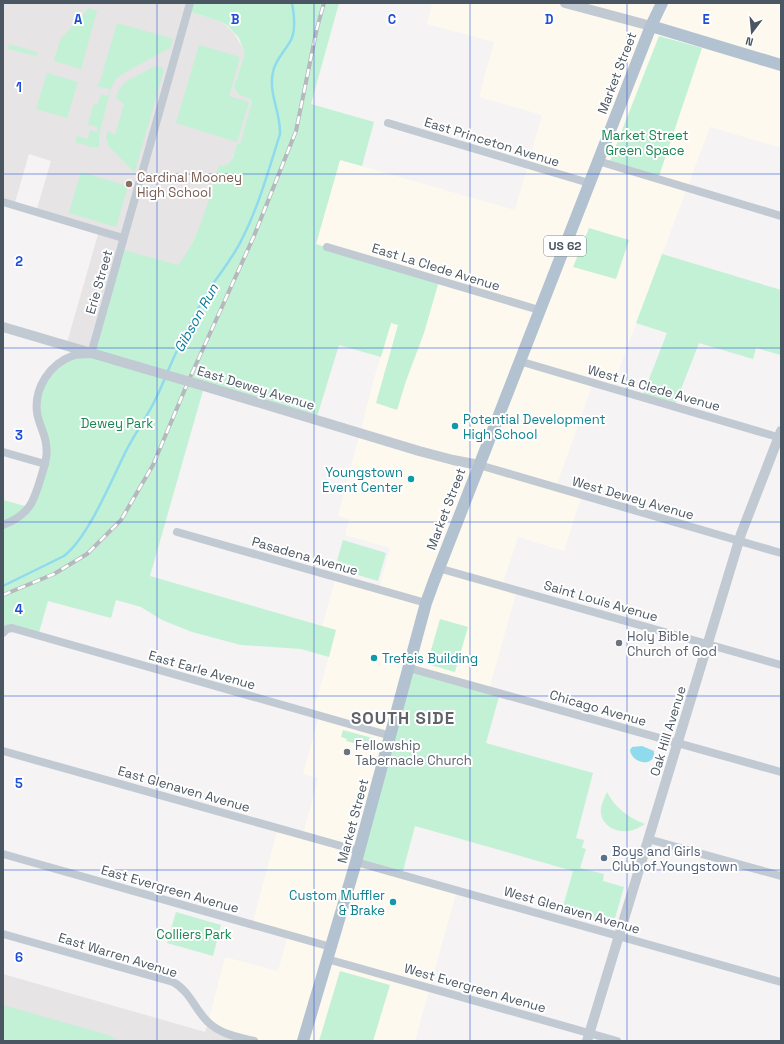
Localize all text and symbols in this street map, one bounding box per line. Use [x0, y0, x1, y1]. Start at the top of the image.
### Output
text: A [74, 11, 83, 28]
text: B [231, 11, 240, 28]
text: C [388, 11, 396, 28]
text: D [545, 11, 554, 28]
text: E [702, 11, 710, 28]
north arrow [732, 12, 772, 52]
street label: Market Street [594, 29, 640, 117]
text: N [744, 34, 755, 49]
text: 1 [16, 79, 22, 96]
street label: East Princeton Avenue [422, 113, 562, 171]
park label: Market Street Green Space [602, 127, 688, 159]
place label: Cardinal Mooney High School [137, 169, 242, 201]
marker: Cardinal Mooney High School [124, 179, 134, 189]
road number: US 62 [544, 236, 586, 256]
street label: East La Clede Avenue [370, 239, 502, 295]
street label: Erie Street [82, 248, 116, 316]
text: 2 [15, 253, 23, 270]
water label: Gibson Run [170, 280, 222, 356]
street label: West La Clede Avenue [586, 361, 722, 415]
street label: East Dewey Avenue [195, 362, 317, 414]
place label: Potential Development High School [463, 411, 606, 443]
park label: Dewey Park [81, 415, 153, 432]
marker: Potential Development High School [450, 421, 460, 431]
text: 3 [15, 427, 23, 444]
place label: Youngstown Event Center [322, 464, 403, 496]
street label: Market Street [423, 465, 469, 553]
street label: West Dewey Avenue [570, 472, 696, 524]
marker: Youngstown Event Center [406, 474, 416, 484]
street label: Pasadena Avenue [250, 533, 360, 579]
street label: Saint Louis Avenue [542, 577, 660, 625]
text: 4 [15, 601, 23, 618]
place label: Holy Bible Church of God [627, 628, 717, 660]
marker: Holy Bible Church of God [614, 638, 624, 648]
street label: East Earle Avenue [147, 647, 257, 693]
place label: Trefeis Building [382, 650, 478, 667]
marker: Trefeis Building [369, 653, 379, 663]
street label: Oak Hill Avenue [646, 684, 690, 778]
street label: Chicago Avenue [548, 686, 648, 730]
district label: SOUTH SIDE [351, 707, 455, 729]
place label: Fellowship Tabernacle Church [355, 737, 472, 769]
marker: Fellowship Tabernacle Church [342, 747, 352, 757]
street label: East Glenaven Avenue [116, 762, 252, 816]
text: 5 [15, 775, 23, 792]
street label: Market Street [334, 777, 372, 865]
place label: Boys and Girls Club of Youngstown [612, 843, 738, 875]
marker: Boys and Girls Club of Youngstown [599, 853, 609, 863]
street label: East Evergreen Avenue [99, 861, 241, 917]
street label: West Glenaven Avenue [502, 882, 642, 938]
place label: Custom Muffler & Brake [289, 887, 385, 919]
marker: Custom Muffler & Brake [388, 897, 398, 907]
park label: Colliers Park [156, 926, 232, 943]
street label: East Warren Avenue [56, 929, 180, 981]
text: 6 [15, 949, 23, 966]
street label: West Evergreen Avenue [402, 960, 548, 1016]

